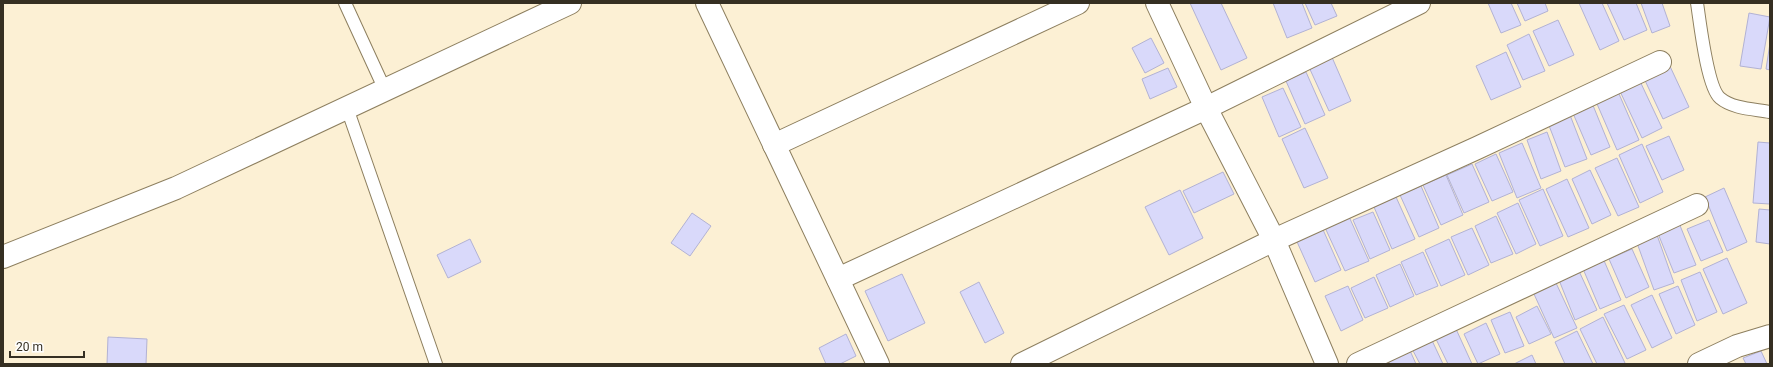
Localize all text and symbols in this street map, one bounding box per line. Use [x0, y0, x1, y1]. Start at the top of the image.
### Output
scale bar [10, 333, 84, 359]
text: 20 m [16, 340, 43, 354]

